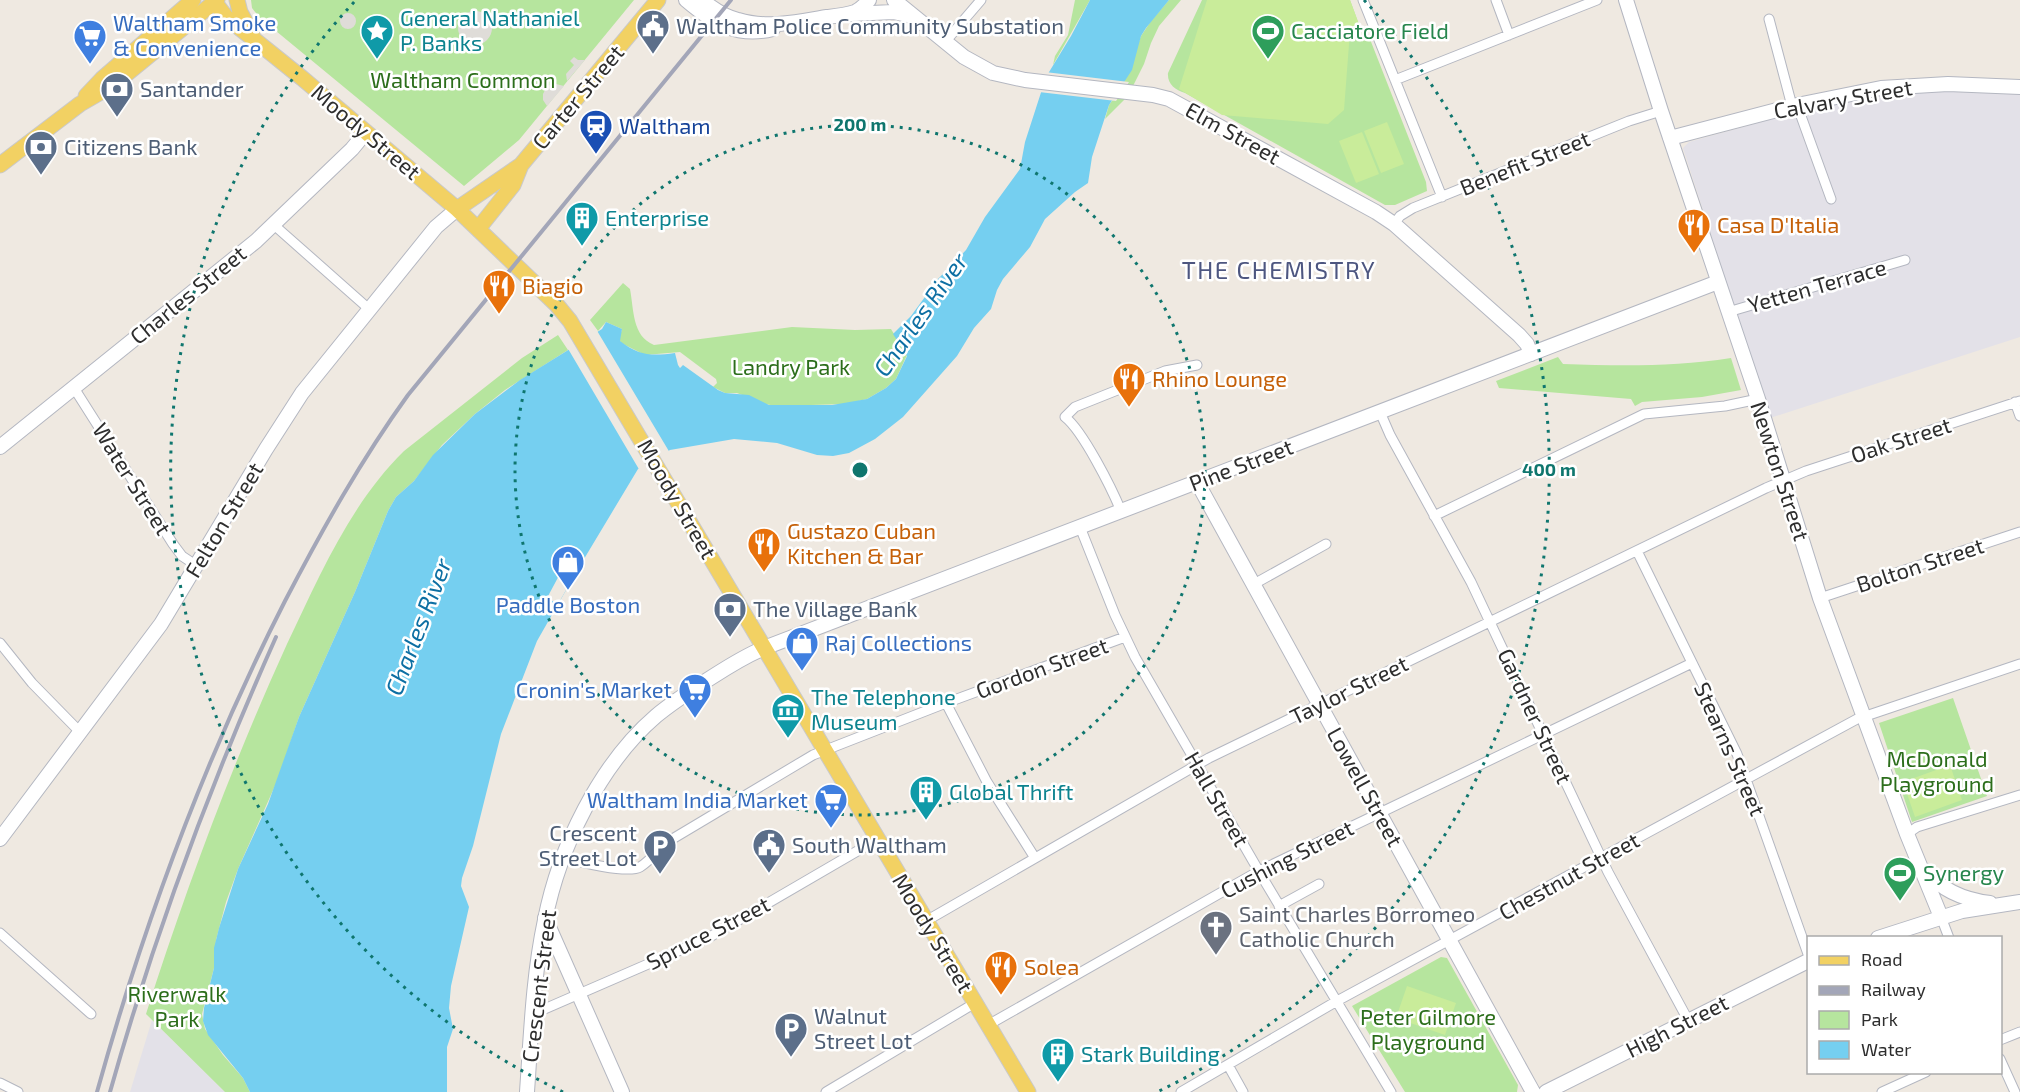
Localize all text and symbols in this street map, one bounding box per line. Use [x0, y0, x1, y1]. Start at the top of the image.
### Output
place label: General Nathaniel P. Banks [400, 4, 580, 55]
public building icon: Waltham Police Community Substation [635, 8, 671, 55]
place label: Waltham Smoke & Convenience [113, 9, 276, 60]
place label: Waltham Police Community Substation [676, 12, 1064, 38]
place icon: General Nathaniel P. Banks [359, 13, 395, 60]
sports icon: Cacciatore Field [1250, 13, 1286, 60]
place label: Cacciatore Field [1291, 17, 1449, 43]
supermarket icon: Waltham Smoke & Convenience [72, 18, 108, 65]
street label: Carter Street [526, 39, 628, 154]
park label: Waltham Common [370, 66, 556, 92]
bank icon: Santander [99, 71, 135, 118]
street label: Calvary Street [1771, 73, 1914, 123]
place label: Santander [140, 75, 244, 101]
street label: Moody Street [307, 78, 426, 184]
street label: Elm Street [1182, 96, 1285, 169]
station icon: Waltham [578, 108, 614, 155]
place label: Waltham [619, 112, 711, 138]
text: 200 m [834, 113, 886, 135]
street label: Benefit Street [1456, 124, 1593, 200]
bank icon: Citizens Bank [23, 129, 59, 176]
place label: Citizens Bank [64, 133, 197, 159]
building icon: Enterprise [564, 200, 600, 247]
place label: Enterprise [605, 204, 709, 230]
restaurant icon: Casa D'Italia [1676, 207, 1712, 254]
place label: Casa D'Italia [1717, 211, 1839, 237]
street label: Charles Street [124, 240, 251, 349]
water label: Charles River [867, 246, 973, 381]
street label: Yetten Terrace [1744, 253, 1889, 317]
district label: THE CHEMISTRY [1182, 255, 1376, 284]
restaurant icon: Biagio [481, 268, 517, 315]
place label: Biagio [522, 272, 583, 298]
park label: Landry Park [732, 353, 850, 379]
restaurant icon: Rhino Lounge [1111, 361, 1147, 408]
place label: Rhino Lounge [1152, 365, 1287, 391]
street label: Newton Street [1746, 398, 1816, 544]
street label: Oak Street [1847, 411, 1954, 467]
street label: Water Street [88, 418, 178, 539]
street label: Pine Street [1185, 432, 1296, 496]
street label: Moody Street [633, 434, 723, 563]
street label: Felton Street [179, 457, 268, 582]
text: 400 m [1522, 458, 1576, 480]
centre of rings [850, 460, 870, 480]
place label: Gustazo Cuban Kitchen & Bar [787, 517, 936, 568]
restaurant icon: Gustazo Cuban Kitchen & Bar [746, 526, 782, 573]
street label: Bolton Street [1853, 531, 1987, 597]
shop icon: Paddle Boston [550, 544, 586, 591]
water label: Charles River [378, 554, 457, 699]
place label: Paddle Boston [496, 591, 640, 617]
bank icon: The Village Bank [712, 591, 748, 638]
place label: The Village Bank [753, 595, 917, 621]
shop icon: Raj Collections [784, 625, 820, 672]
place label: Raj Collections [825, 629, 972, 656]
street label: Gordon Street [972, 631, 1111, 703]
street label: Gardner Street [1493, 644, 1579, 787]
street label: Taylor Street [1285, 649, 1412, 729]
supermarket icon: Cronin's Market [677, 672, 713, 719]
place label: Cronin's Market [516, 676, 672, 702]
street label: Stearns Street [1690, 678, 1772, 819]
place label: The Telephone Museum [811, 683, 956, 734]
museum icon: The Telephone Museum [770, 692, 806, 739]
street label: Lowell Street [1322, 722, 1409, 851]
park label: McDonald Playground [1880, 745, 1994, 796]
street label: Hall Street [1180, 746, 1255, 851]
building icon: Global Thrift [908, 774, 944, 821]
place label: Global Thrift [949, 778, 1073, 804]
supermarket icon: Waltham India Market [813, 782, 849, 829]
place label: Waltham India Market [587, 786, 808, 812]
street label: Cushing Street [1216, 813, 1357, 903]
place label: Crescent Street Lot [539, 819, 637, 870]
street label: Chestnut Street [1494, 826, 1643, 924]
public building icon: South Waltham [751, 827, 787, 874]
parking icon: Crescent Street Lot [642, 828, 678, 875]
place label: South Waltham [792, 831, 947, 857]
sports icon: Synergy [1882, 855, 1918, 902]
place label: Synergy [1923, 859, 2004, 885]
street label: Moody Street [888, 868, 980, 997]
street label: Spruce Street [642, 890, 774, 974]
place label: Saint Charles Borromeo Catholic Church [1239, 900, 1475, 951]
street label: Crescent Street [516, 908, 560, 1064]
church icon: Saint Charles Borromeo Catholic Church [1198, 909, 1234, 956]
legend [1807, 936, 2002, 1074]
text: Road [1861, 948, 1902, 970]
restaurant icon: Solea [983, 949, 1019, 996]
place label: Solea [1024, 953, 1079, 979]
text: Railway [1861, 978, 1926, 1000]
park label: Riverwalk Park [127, 980, 227, 1031]
street label: High Street [1621, 988, 1732, 1062]
place label: Walnut Street Lot [814, 1002, 912, 1053]
park label: Peter Gilmore Playground [1360, 1003, 1496, 1054]
text: Park [1861, 1008, 1898, 1030]
parking icon: Walnut Street Lot [773, 1011, 809, 1058]
building icon: Stark Building [1040, 1036, 1076, 1083]
text: Water [1861, 1038, 1911, 1060]
place label: Stark Building [1081, 1040, 1220, 1066]

